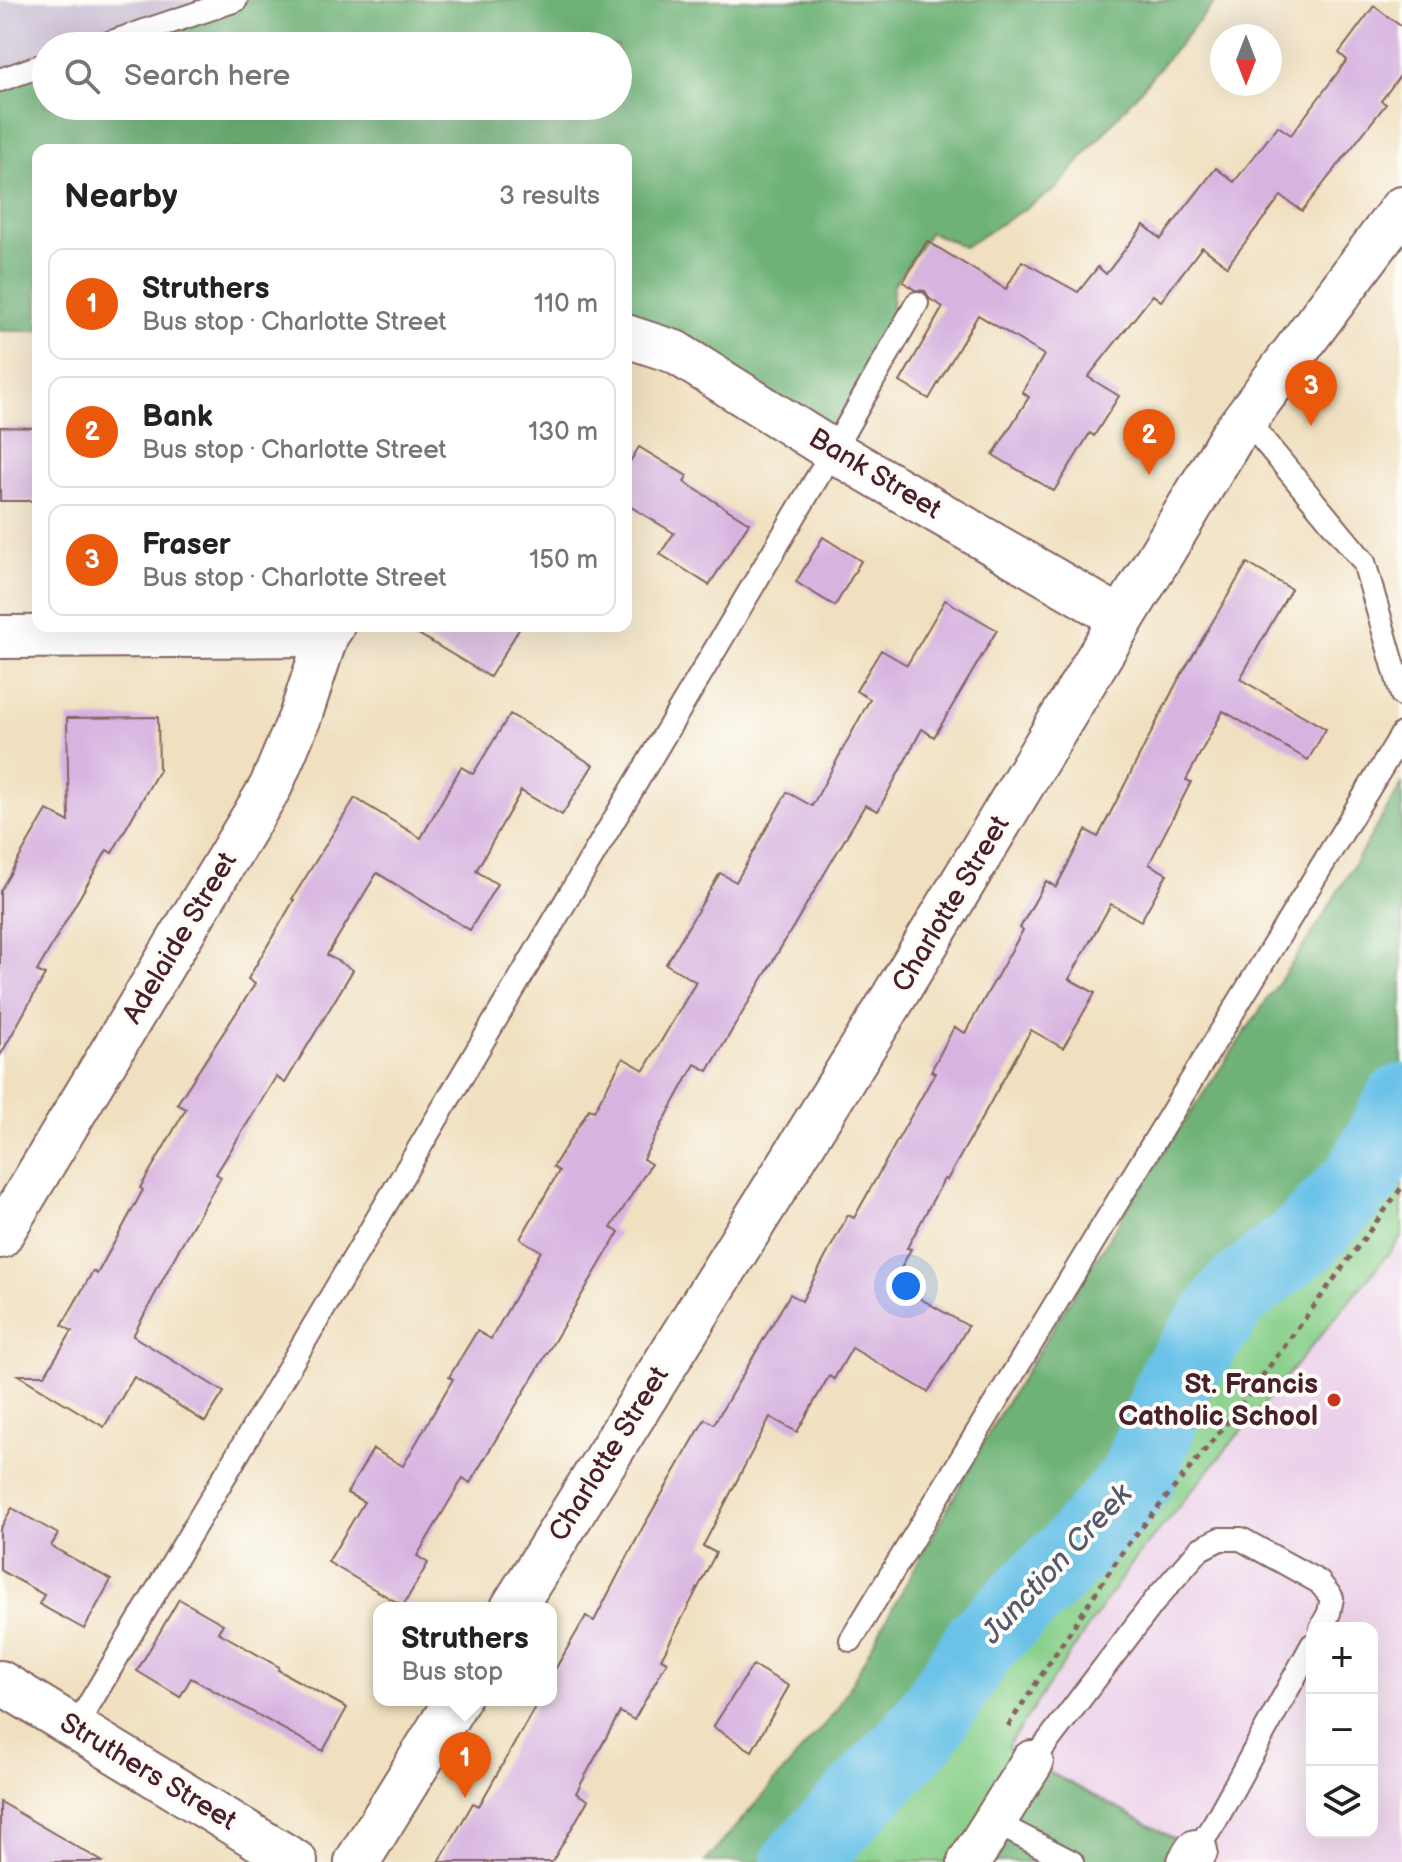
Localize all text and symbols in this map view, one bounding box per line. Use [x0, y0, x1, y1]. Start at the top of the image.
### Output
north arrow [1210, 24, 1282, 96]
search box [32, 32, 632, 120]
icon: search [60, 54, 104, 98]
text: Search here [124, 58, 290, 94]
text: Nearby [64, 176, 178, 217]
text: 3 results [499, 181, 600, 212]
text: Struthers [142, 271, 269, 307]
text: 1 [87, 289, 97, 320]
text: 110 m [534, 289, 598, 320]
text: Bus stop · Charlotte Street [142, 307, 447, 338]
pin: 3 [1285, 360, 1337, 426]
text: Bank [142, 399, 213, 435]
pin: 2 [1123, 409, 1175, 475]
text: 2 [84, 417, 100, 448]
text: 130 m [528, 417, 598, 448]
street label: Bank Street [803, 422, 947, 527]
text: Bus stop · Charlotte Street [142, 435, 447, 466]
text: Fraser [142, 527, 231, 563]
text: 3 [84, 545, 100, 576]
text: 150 m [529, 545, 598, 576]
text: Bus stop · Charlotte Street [142, 563, 447, 594]
street label: Charlotte Street [885, 810, 1017, 998]
street label: Adelaide Street [116, 846, 244, 1030]
your location [886, 1266, 926, 1306]
street label: Charlotte Street [542, 1360, 676, 1547]
place label: St. Francis Catholic School [1118, 1368, 1318, 1433]
marker: St. Francis Catholic School [1325, 1391, 1343, 1409]
water label: Junction Creek [973, 1476, 1141, 1652]
popup [373, 1602, 557, 1706]
text: Struthers [401, 1621, 529, 1657]
map controls [1306, 1622, 1378, 1838]
button: + [1306, 1622, 1378, 1694]
text: Bus stop [401, 1657, 503, 1688]
button: − [1306, 1694, 1378, 1766]
street label: Struthers Street [54, 1706, 242, 1838]
pin: 1 [439, 1732, 491, 1798]
button: layers [1306, 1766, 1378, 1838]

